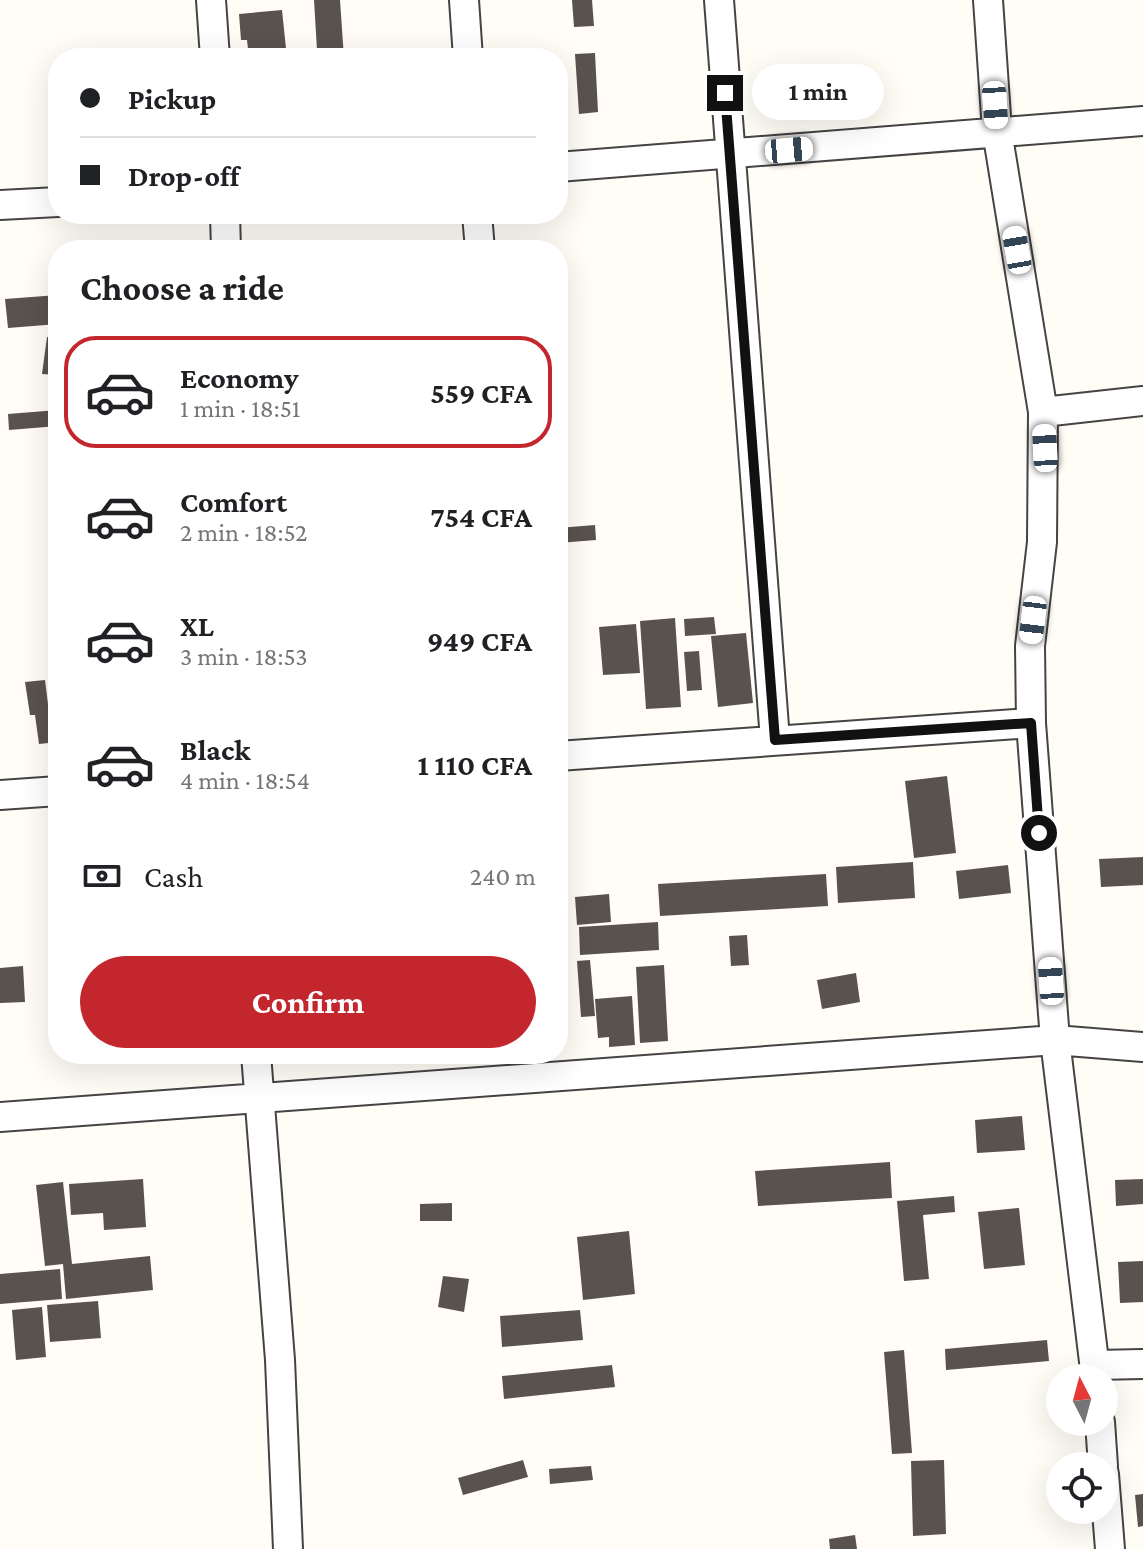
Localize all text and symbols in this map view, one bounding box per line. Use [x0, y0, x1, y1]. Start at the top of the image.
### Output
callout: 1 min [753, 65, 885, 121]
route end [707, 75, 743, 111]
text: 1 min [788, 77, 848, 106]
car [981, 80, 1009, 130]
text: Pickup [128, 82, 216, 115]
car [764, 136, 814, 164]
text: Drop-off [128, 159, 239, 192]
car [1001, 224, 1033, 276]
text: Choose a ride [80, 268, 284, 308]
icon: car [84, 356, 156, 428]
text: Economy [180, 361, 299, 394]
text: 559 CFA [430, 376, 532, 409]
text: 1 min · 18:51 [180, 394, 301, 423]
car [1032, 423, 1058, 473]
icon: car [84, 480, 156, 552]
text: Comfort [180, 485, 287, 518]
text: 754 CFA [430, 500, 532, 533]
text: 2 min · 18:52 [180, 518, 308, 547]
car [1018, 595, 1048, 645]
icon: car [84, 604, 156, 676]
text: XL [180, 609, 214, 642]
text: 949 CFA [427, 624, 532, 657]
text: 3 min · 18:53 [180, 642, 308, 671]
icon: car [84, 728, 156, 800]
text: Black [180, 733, 251, 766]
text: 1 110 CFA [418, 748, 532, 781]
text: 4 min · 18:54 [180, 766, 310, 795]
route start [1021, 815, 1057, 851]
icon: cash [80, 854, 124, 898]
text: Cash [144, 860, 203, 893]
text: 240 m [470, 862, 536, 891]
button: Confirm [80, 956, 536, 1048]
car [1037, 956, 1065, 1006]
north arrow [1046, 1364, 1118, 1436]
map controls [1046, 1364, 1118, 1524]
button: locate [1046, 1452, 1118, 1524]

